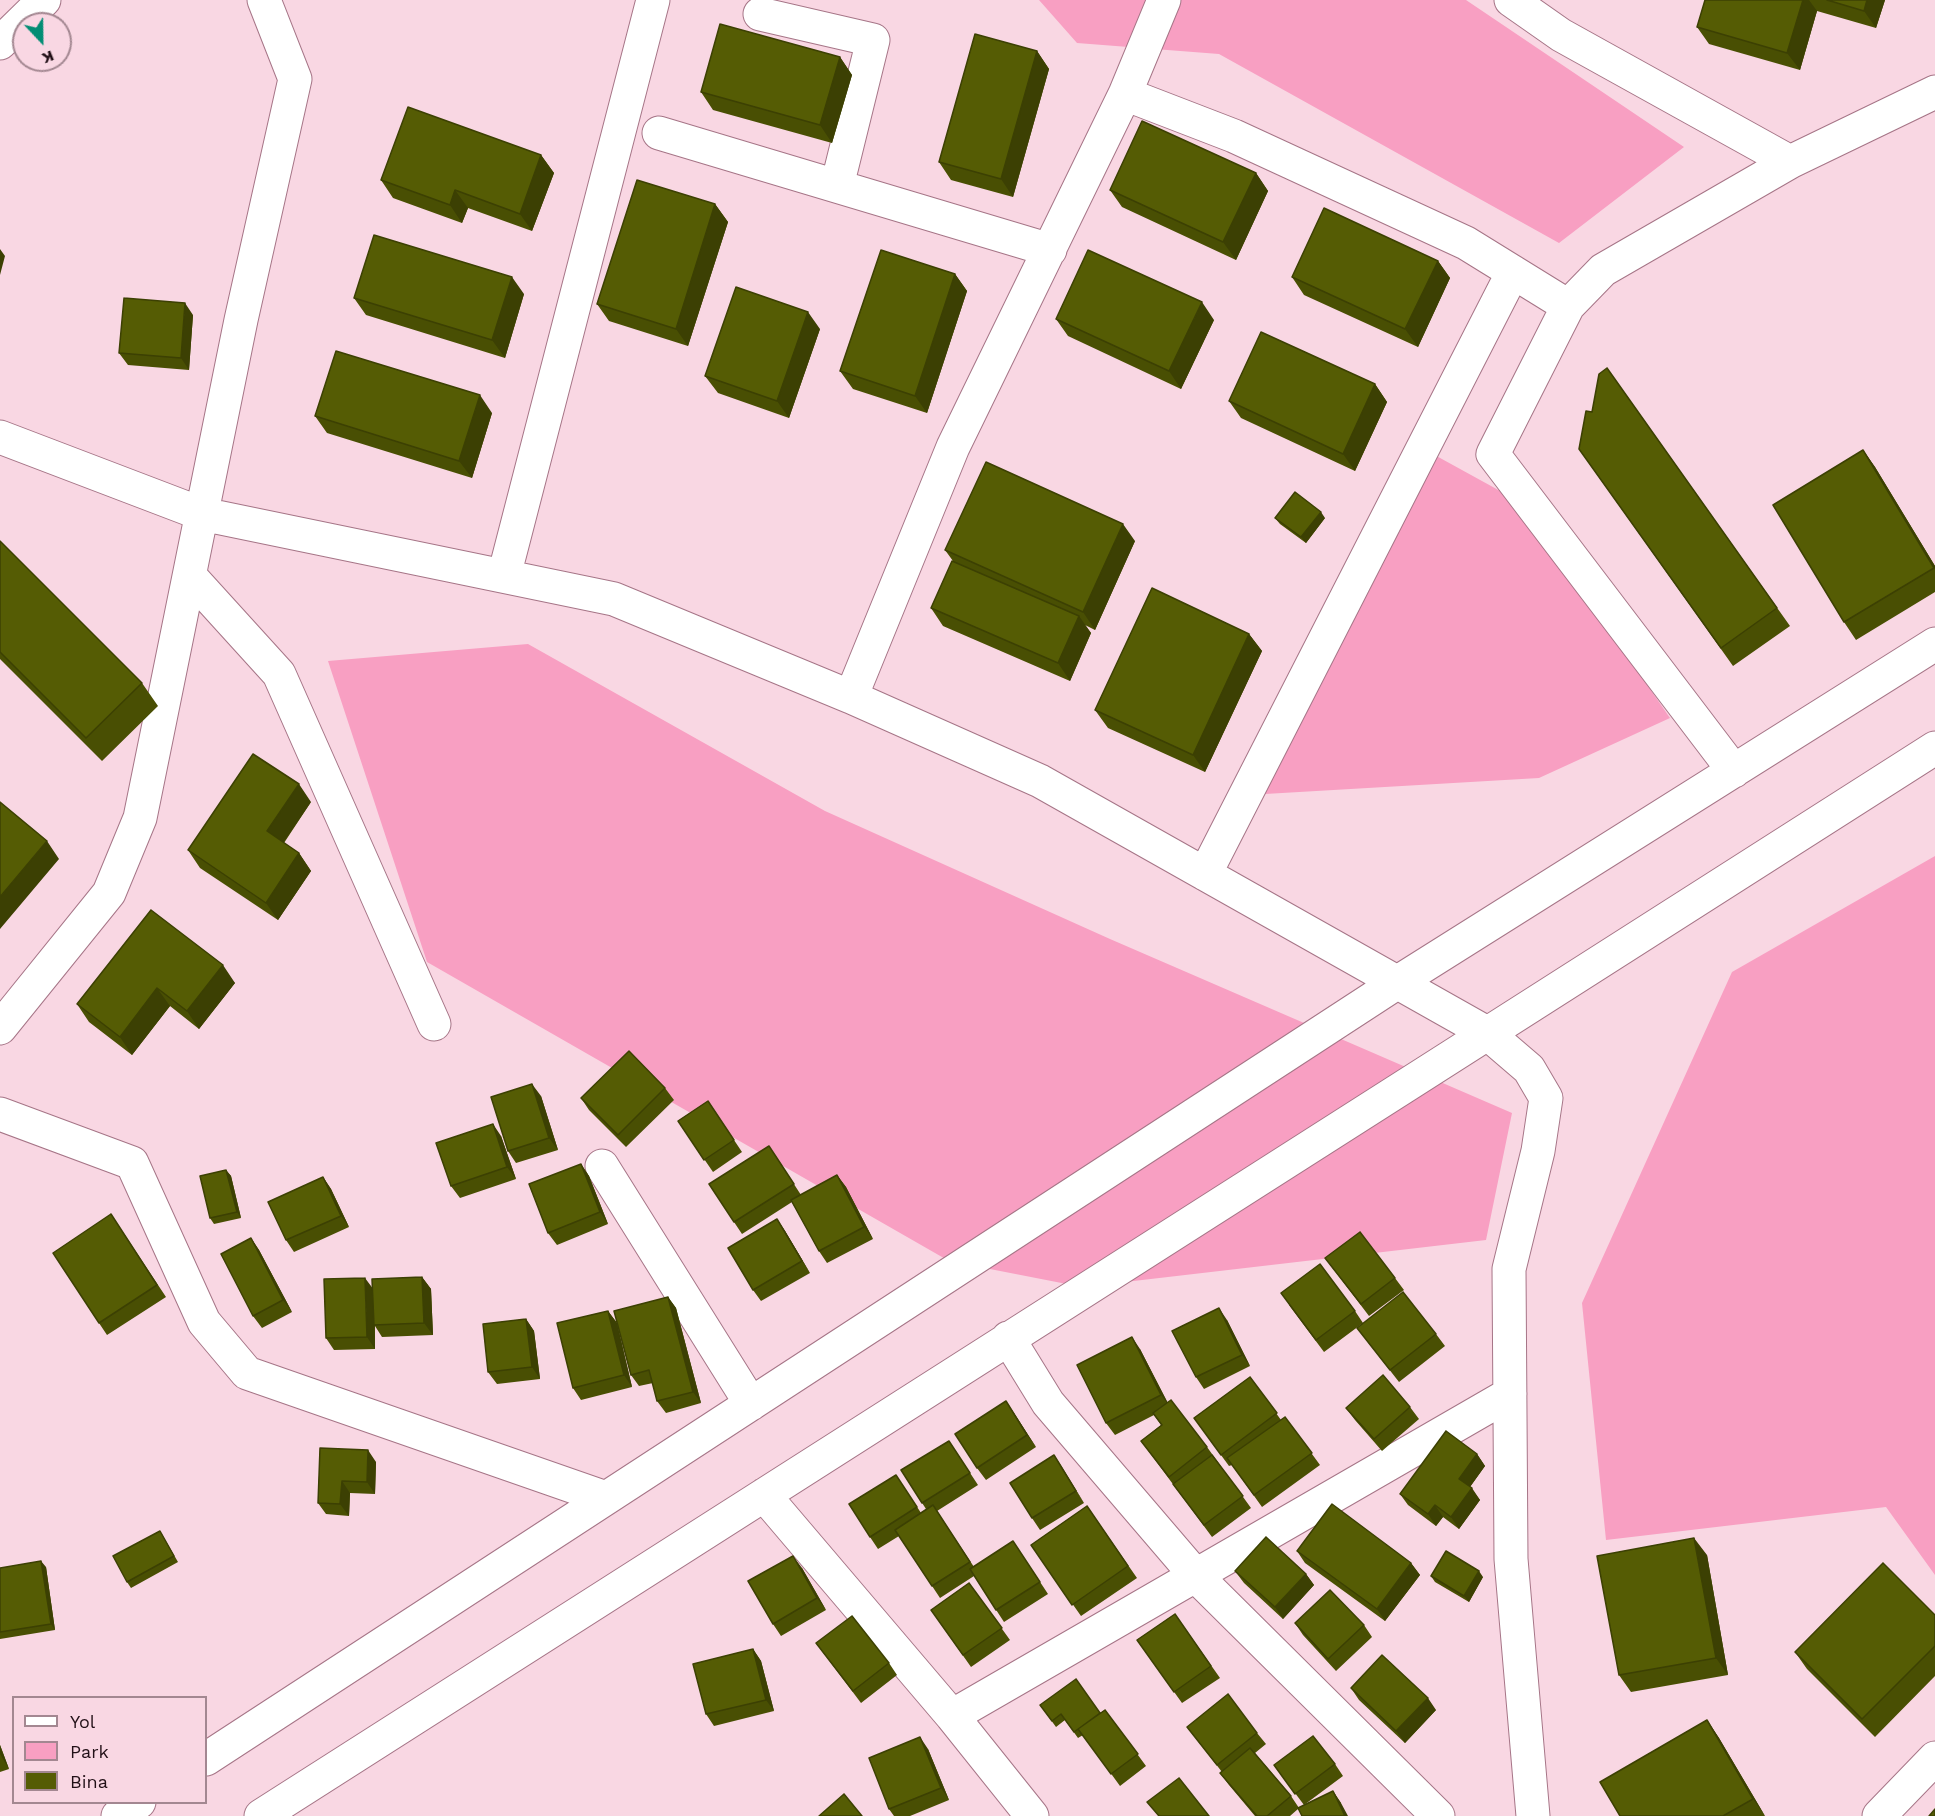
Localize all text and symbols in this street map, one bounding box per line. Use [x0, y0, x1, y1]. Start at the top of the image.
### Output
north arrow [12, 12, 72, 72]
text: K [39, 46, 57, 68]
legend [12, 1696, 207, 1804]
text: Yol [70, 1711, 95, 1732]
text: Park [70, 1741, 109, 1762]
text: Bina [70, 1771, 108, 1792]

